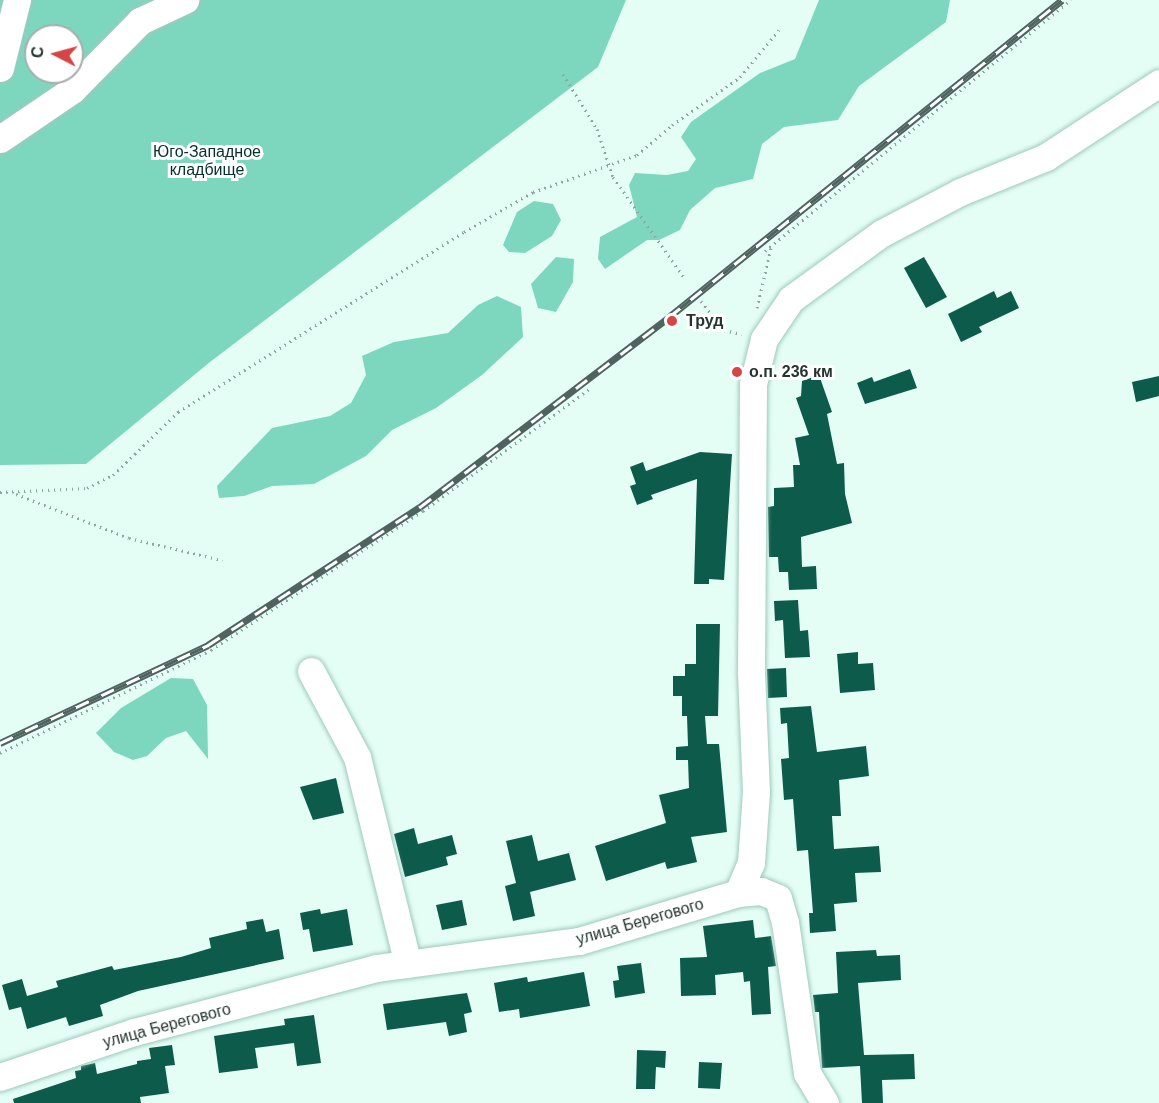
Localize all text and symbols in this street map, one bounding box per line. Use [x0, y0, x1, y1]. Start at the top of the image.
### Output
north arrow [24, 24, 84, 84]
text: С [29, 46, 47, 59]
park label: Юго-Западное кладбище [153, 142, 261, 180]
place label: Труд [686, 311, 723, 331]
marker: Труд [663, 312, 681, 330]
place label: о.п. 236 км [749, 362, 833, 382]
marker: о.п. 236 км [730, 365, 744, 379]
street label: улица Берегового [574, 895, 706, 949]
street label: улица Берегового [101, 1000, 233, 1052]

